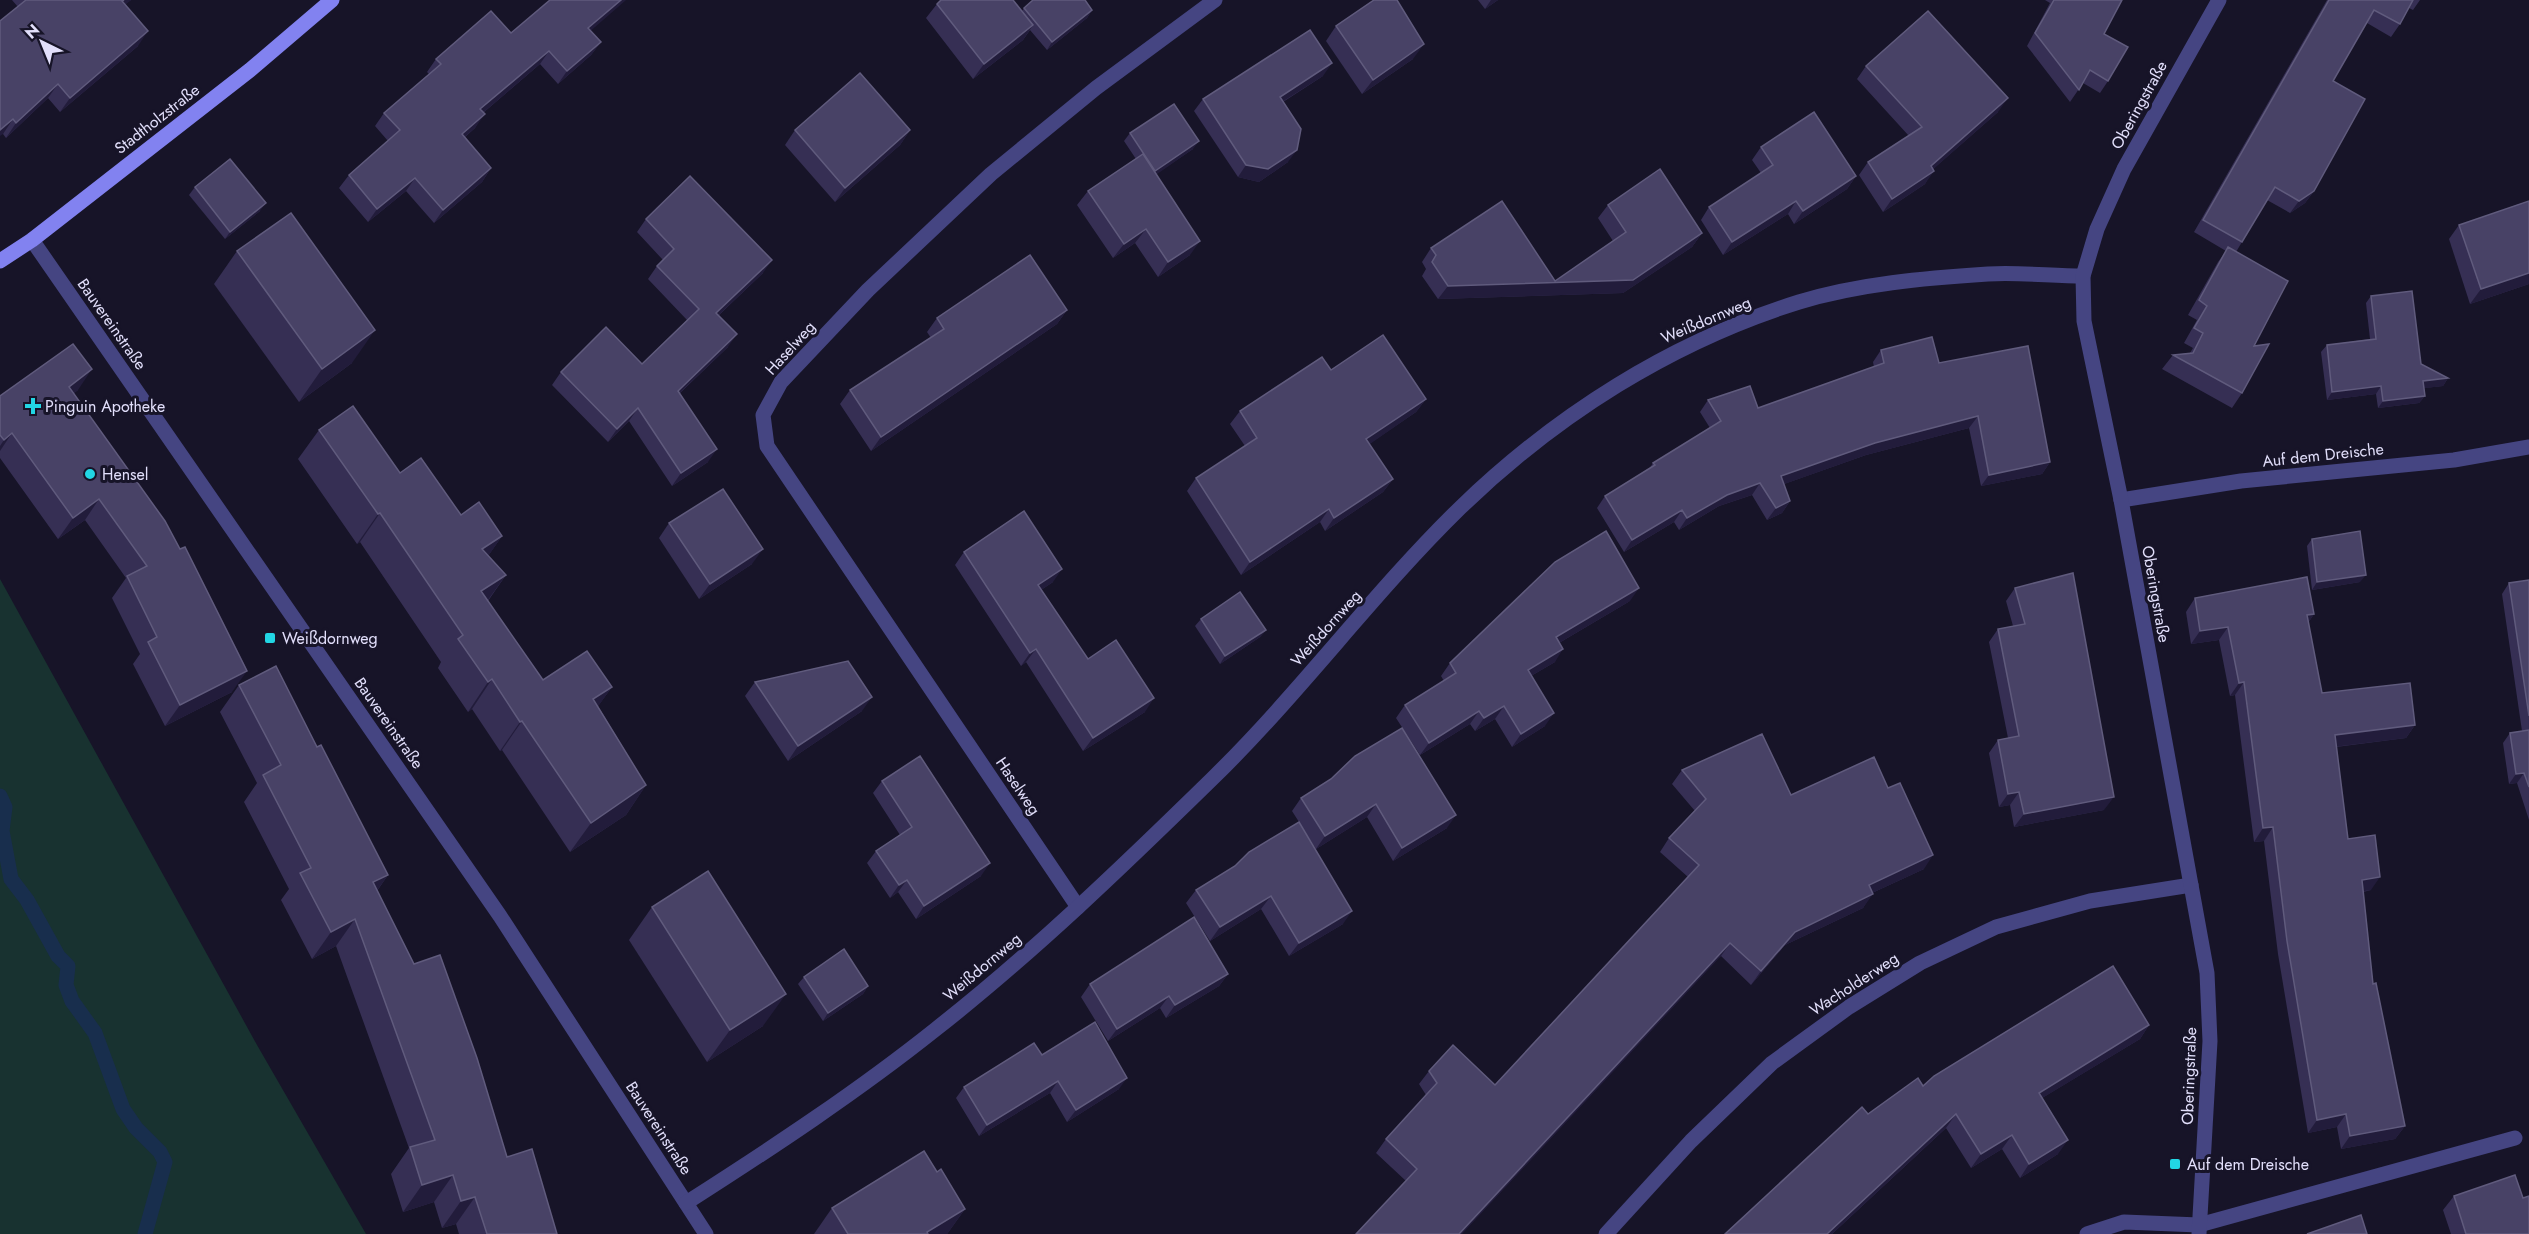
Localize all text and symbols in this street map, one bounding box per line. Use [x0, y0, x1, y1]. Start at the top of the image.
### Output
north arrow [12, 12, 72, 72]
text: N [20, 19, 45, 44]
street label: Oberingstraße [2105, 57, 2173, 153]
street label: Stadtholzstraße [110, 78, 204, 160]
street label: Bauvereinstraße [72, 274, 152, 374]
street label: Weißdornweg [1657, 291, 1755, 349]
street label: Haselweg [760, 316, 820, 380]
place label: Pinguin Apotheke [45, 395, 165, 418]
marker: Pinguin Apotheke [26, 399, 40, 413]
street label: Auf dem Dreische [2261, 437, 2385, 473]
place label: Hensel [102, 463, 148, 486]
marker: Hensel [83, 467, 97, 481]
street label: Oberingstraße [2136, 544, 2176, 644]
street label: Weißdornweg [1285, 585, 1367, 671]
place label: Weißdornweg [282, 627, 378, 650]
marker: Weißdornweg [263, 631, 277, 645]
street label: Bauvereinstraße [349, 673, 429, 773]
street label: Haselweg [990, 752, 1046, 820]
street label: Weißdornweg [938, 927, 1026, 1007]
street label: Wacholderweg [1805, 947, 1903, 1021]
street label: Oberingstraße [2176, 1027, 2202, 1125]
street label: Bauvereinstraße [620, 1077, 698, 1179]
place label: Auf dem Dreische [2187, 1153, 2309, 1176]
marker: Auf dem Dreische [2168, 1157, 2182, 1171]

